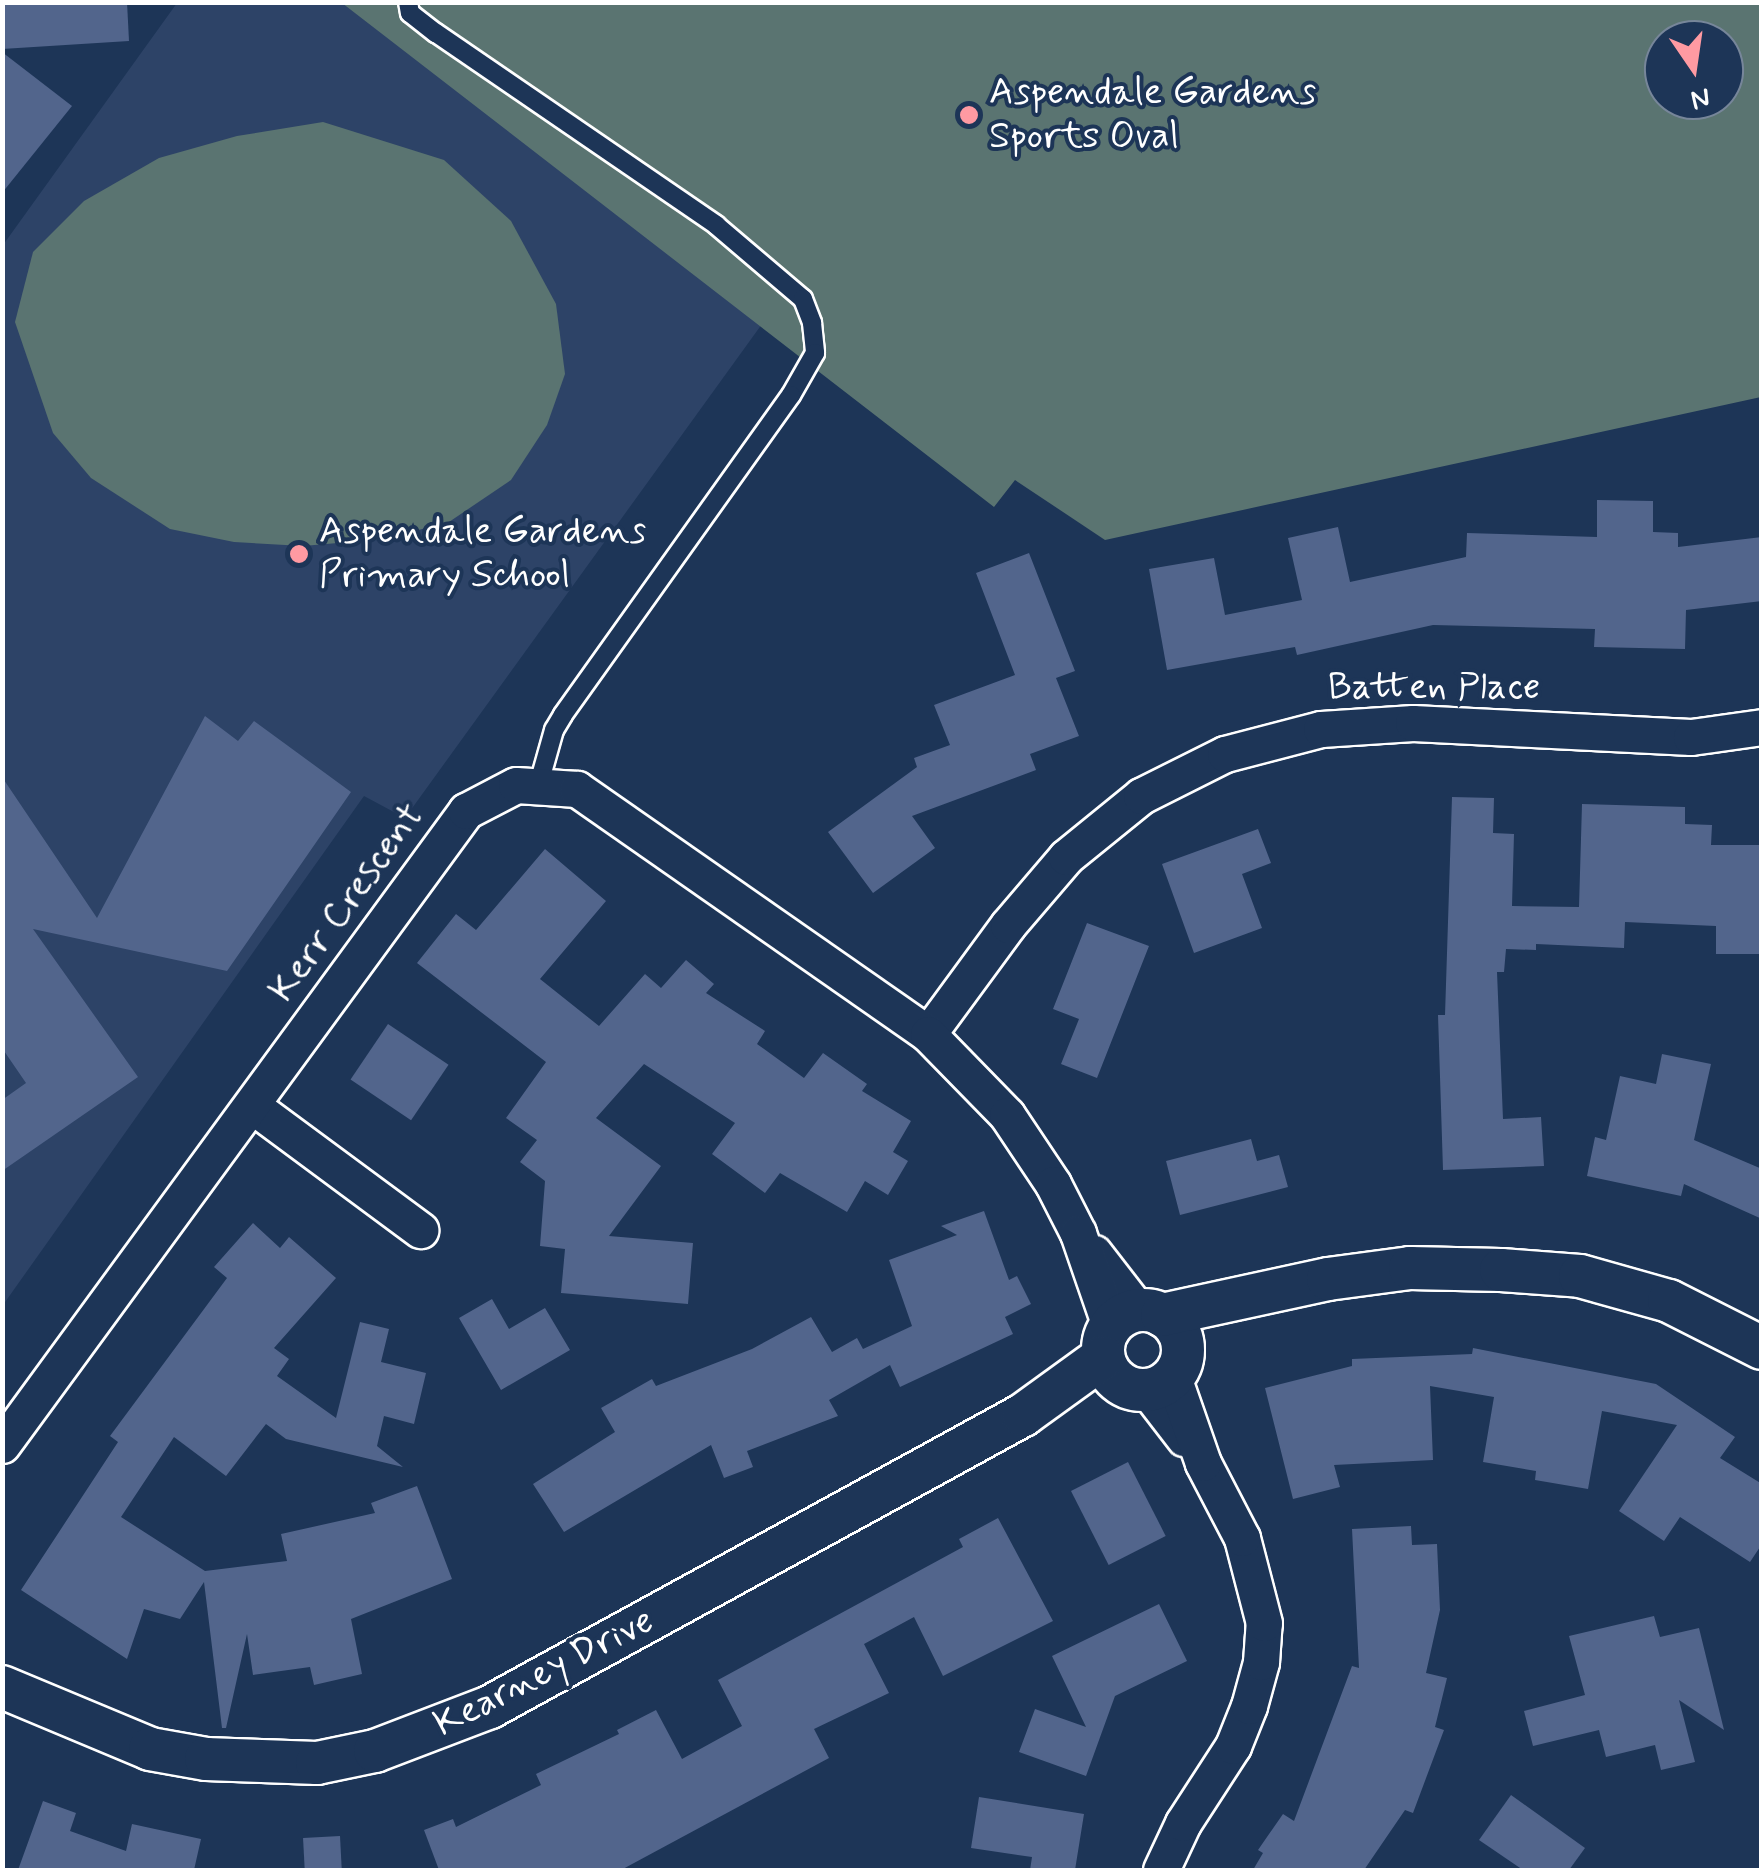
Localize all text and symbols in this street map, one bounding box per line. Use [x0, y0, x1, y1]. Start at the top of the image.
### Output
north arrow [1644, 20, 1744, 120]
place label: Aspendale Gardens Sports Oval [989, 70, 1304, 160]
text: N [1687, 78, 1714, 118]
marker: Aspendale Gardens Sports Oval [958, 104, 980, 126]
place label: Aspendale Gardens Primary School [319, 509, 634, 598]
marker: Aspendale Gardens Primary School [288, 543, 310, 565]
street label: Batten Place [1328, 665, 1540, 711]
street label: Kerr Crescent [260, 795, 434, 1011]
street label: Kearney Drive [428, 1599, 660, 1747]

